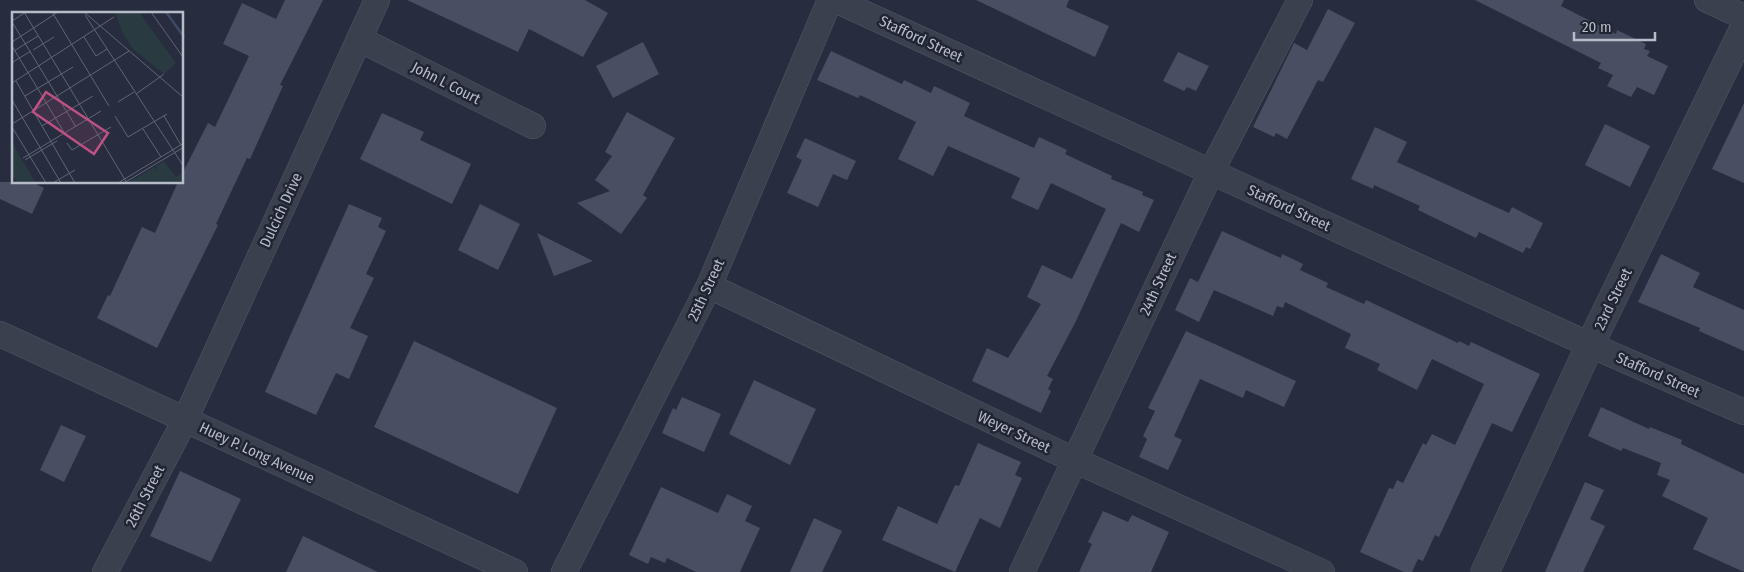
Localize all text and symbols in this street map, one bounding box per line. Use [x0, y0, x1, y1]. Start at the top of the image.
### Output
scale bar [1574, 10, 1655, 42]
inset map [12, 12, 184, 184]
street label: Stafford Street [877, 12, 966, 66]
text: 20 m [1582, 18, 1612, 36]
street label: John L Court [409, 58, 483, 108]
street label: Dulcich Drive [256, 170, 306, 250]
street label: Stafford Street [1245, 181, 1334, 235]
street label: 24th Street [1136, 250, 1180, 318]
street label: 25th Street [684, 256, 728, 324]
street label: 23rd Street [1590, 265, 1636, 333]
street label: Stafford Street [1613, 349, 1703, 402]
street label: Weyer Street [975, 407, 1053, 457]
street label: Huey P. Long Avenue [197, 418, 317, 488]
street label: 26th Street [122, 462, 168, 530]

